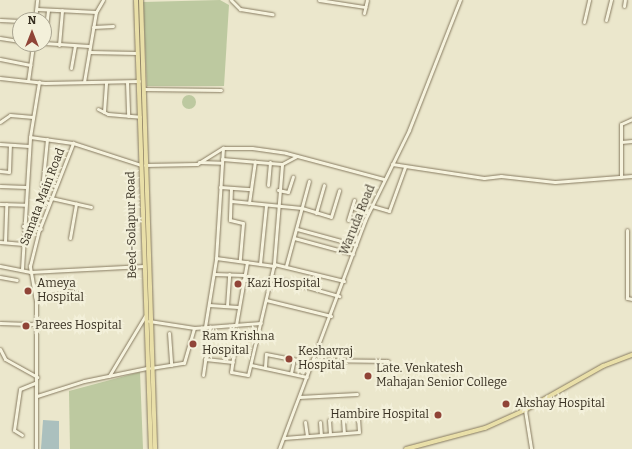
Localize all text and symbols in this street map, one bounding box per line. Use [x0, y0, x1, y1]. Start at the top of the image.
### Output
north arrow [12, 12, 52, 52]
text: N [28, 14, 36, 27]
street label: Samata Main Road [18, 146, 68, 248]
street label: Beed-Solapur Road [124, 171, 140, 279]
street label: Waruda Road [337, 183, 379, 257]
place label: Ameya Hospital [37, 277, 84, 305]
place label: Kazi Hospital [247, 277, 320, 291]
marker: Kazi Hospital [232, 278, 244, 290]
marker: Ameya Hospital [22, 285, 34, 297]
place label: Parees Hospital [35, 319, 122, 333]
marker: Parees Hospital [20, 320, 32, 332]
place label: Ram Krishna Hospital [202, 330, 274, 358]
marker: Ram Krishna Hospital [187, 338, 199, 350]
place label: Keshavraj Hospital [298, 345, 353, 373]
marker: Keshavraj Hospital [283, 353, 295, 365]
place label: Late. Venkatesh Mahajan Senior College [376, 362, 507, 390]
marker: Late. Venkatesh Mahajan Senior College [363, 371, 373, 381]
place label: Akshay Hospital [515, 397, 605, 411]
marker: Akshay Hospital [500, 398, 512, 410]
place label: Hambire Hospital [330, 408, 429, 422]
marker: Hambire Hospital [432, 409, 444, 421]

